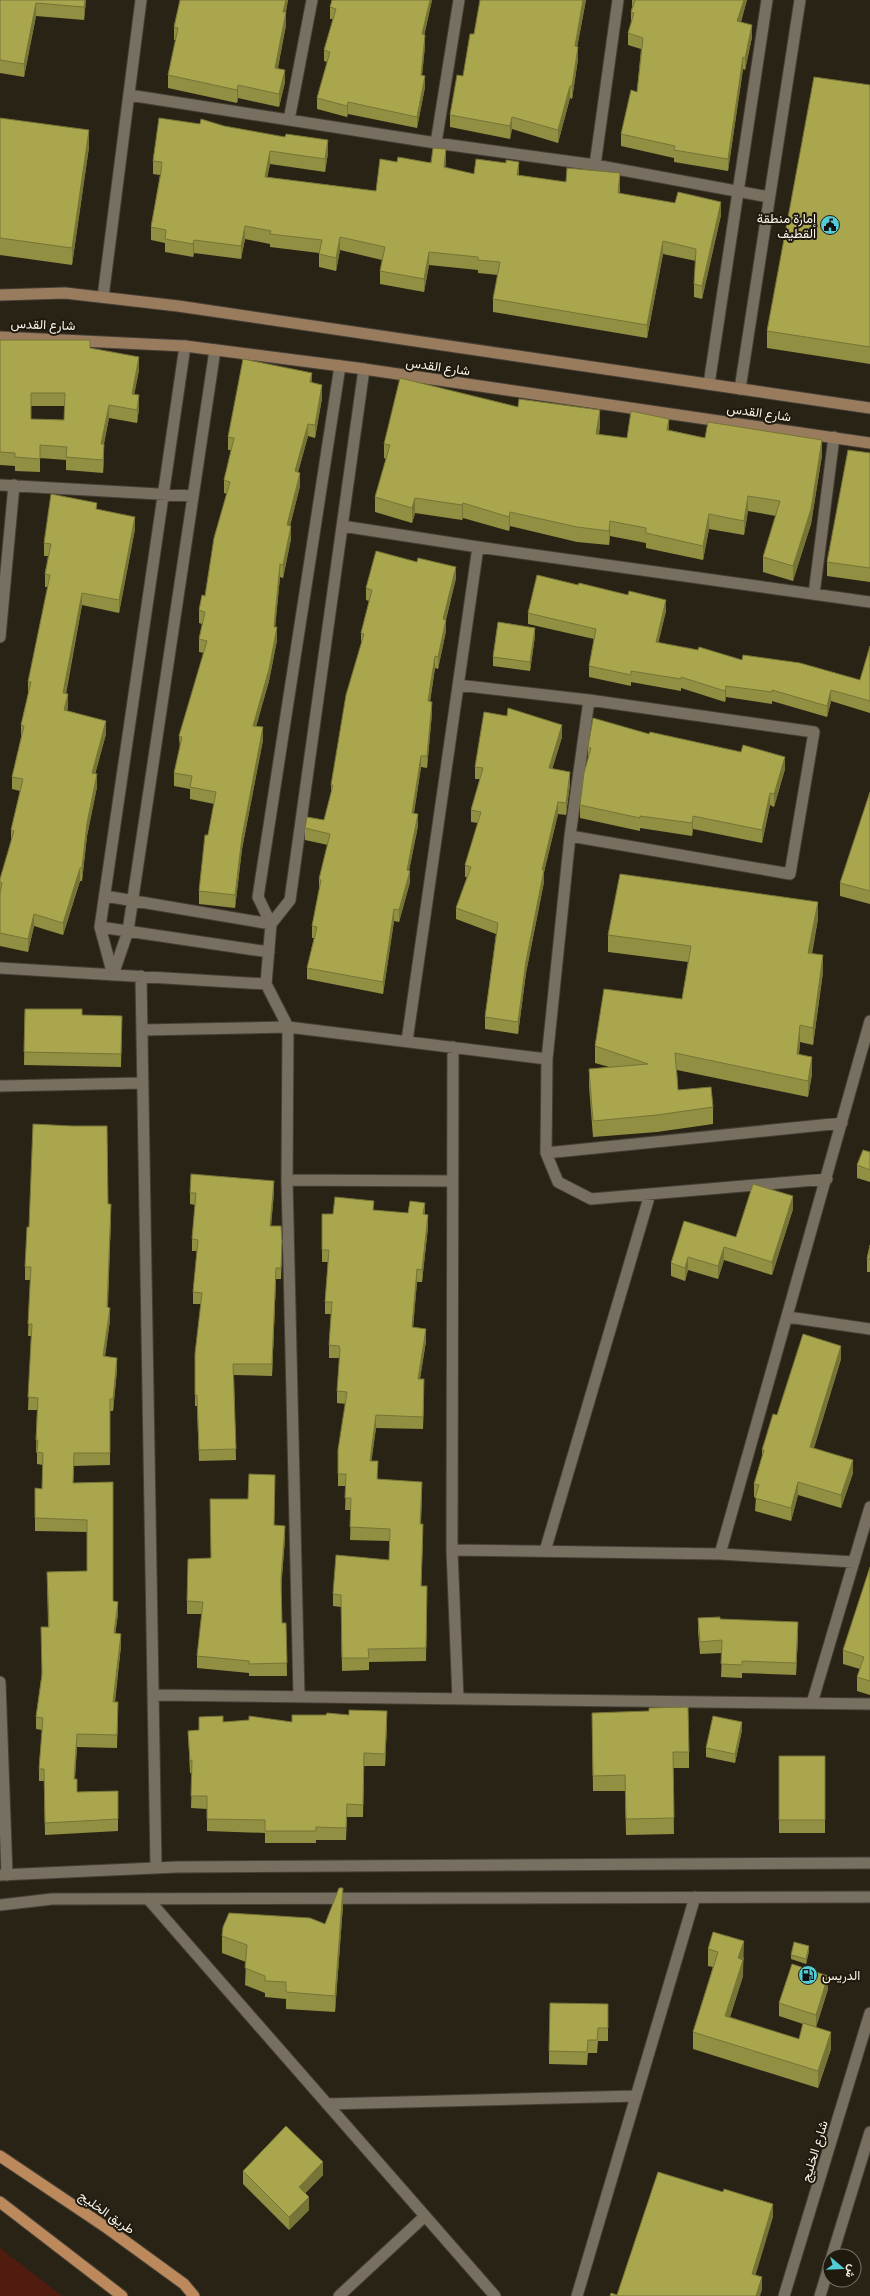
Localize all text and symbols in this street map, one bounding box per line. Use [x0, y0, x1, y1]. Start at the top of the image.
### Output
place label: إمارة منطقة القطيف [757, 210, 816, 242]
public building icon: إمارة منطقة القطيف [819, 214, 841, 236]
street label: شارع القدس [10, 315, 76, 335]
street label: شارع القدس [405, 354, 471, 380]
street label: شارع القدس [726, 400, 792, 426]
fuel station icon: الدريس [797, 1964, 819, 1986]
place label: الدريس [822, 1967, 860, 1984]
street label: شارع الخليج [797, 2118, 833, 2184]
street label: طريق الخليج [75, 2187, 138, 2239]
north arrow [822, 2248, 862, 2288]
text: ش [843, 2263, 860, 2280]

